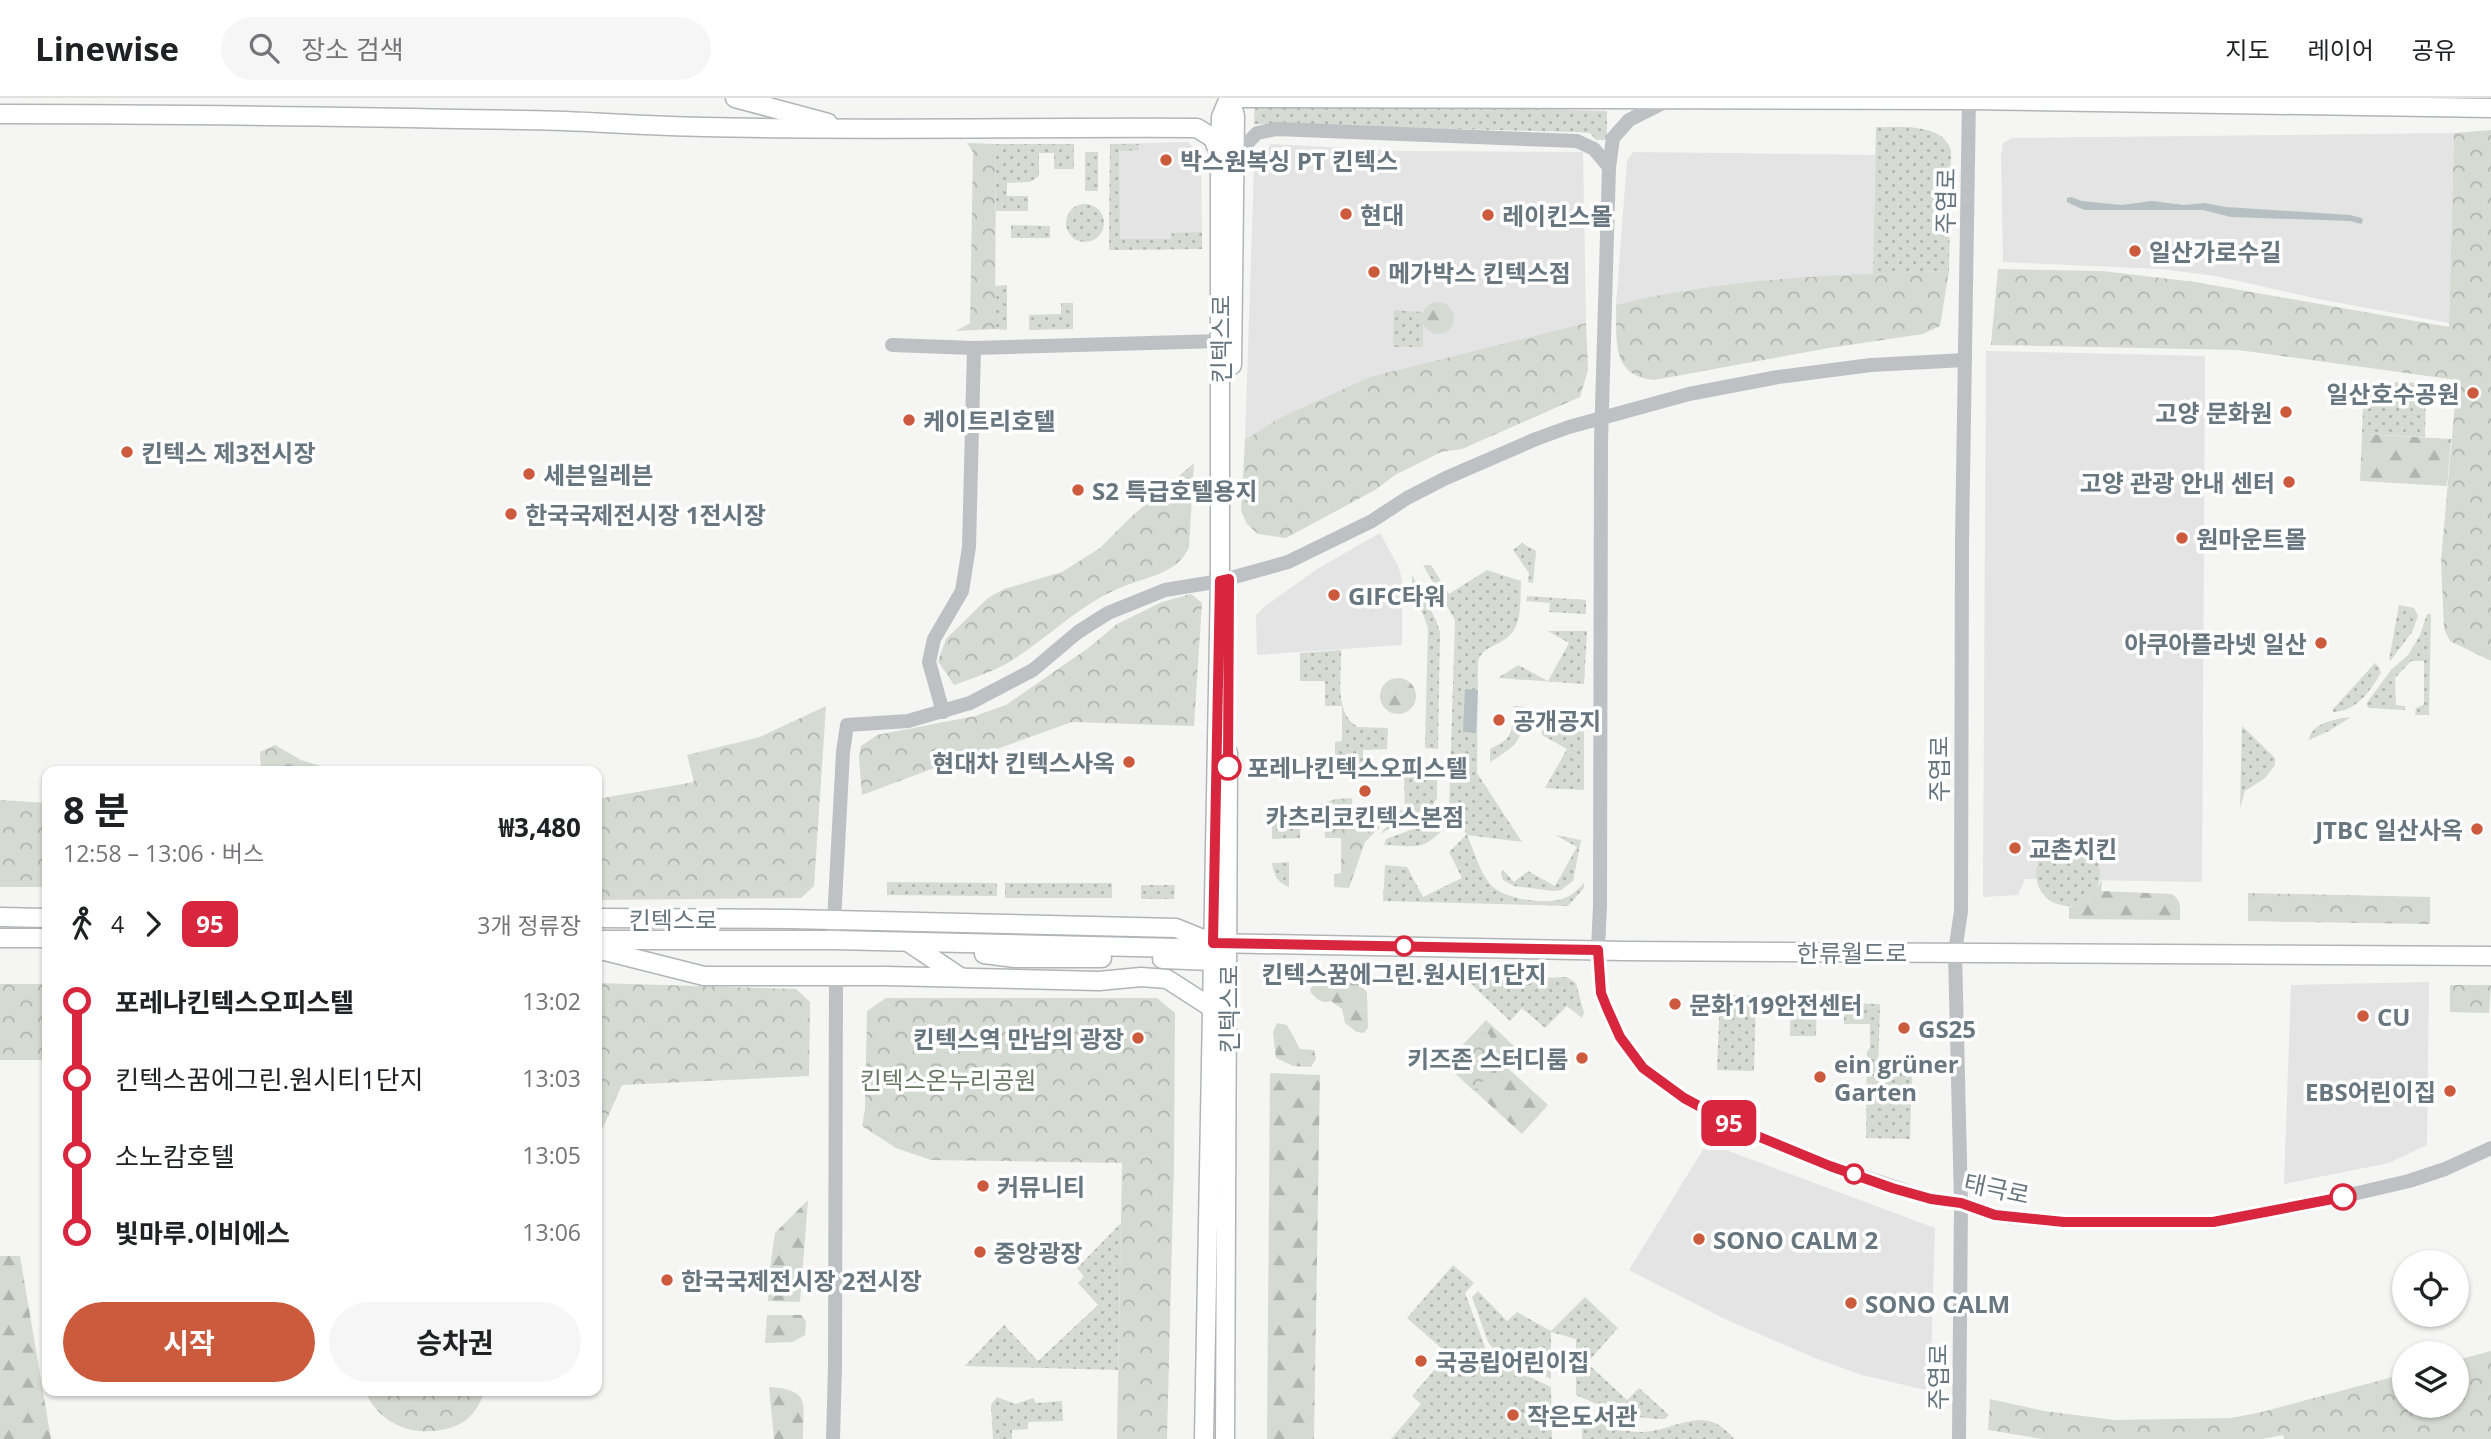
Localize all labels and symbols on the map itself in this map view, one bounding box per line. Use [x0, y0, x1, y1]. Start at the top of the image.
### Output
place label: 박스원복싱 PT 킨텍스 [1180, 144, 1398, 177]
marker: 박스원복싱 PT 킨텍스 [1158, 152, 1174, 168]
street label: 주엽로 [1928, 168, 1962, 234]
place label: 현대 [1360, 198, 1404, 231]
place label: 레이킨스몰 [1502, 199, 1612, 232]
marker: 현대 [1338, 206, 1354, 222]
marker: 레이킨스몰 [1480, 207, 1496, 223]
place label: 일산가로수길 [2149, 235, 2281, 268]
marker: 일산가로수길 [2127, 243, 2143, 259]
place label: 메가박스 킨텍스점 [1388, 256, 1571, 289]
marker: 메가박스 킨텍스점 [1366, 264, 1382, 280]
street label: 킨텍스로 [1204, 295, 1237, 383]
place label: 일산호수공원 [2327, 377, 2459, 410]
marker: 일산호수공원 [2465, 385, 2481, 401]
place label: 고양 문화원 [2155, 396, 2272, 429]
place label: 케이트리호텔 [923, 404, 1055, 437]
marker: 고양 문화원 [2278, 404, 2294, 420]
marker: 케이트리호텔 [901, 412, 917, 428]
place label: 킨텍스 제3전시장 [141, 436, 316, 469]
marker: 킨텍스 제3전시장 [119, 444, 135, 460]
place label: 세븐일레븐 [543, 458, 653, 491]
marker: 세븐일레븐 [521, 466, 537, 482]
place label: 고양 관광 안내 센터 [2080, 466, 2275, 499]
place label: S2 특급호텔용지 [1092, 474, 1258, 507]
marker: 고양 관광 안내 센터 [2281, 474, 2297, 490]
marker: S2 특급호텔용지 [1070, 482, 1086, 498]
place label: 한국국제전시장 1전시장 [525, 498, 766, 531]
marker: 한국국제전시장 1전시장 [503, 506, 519, 522]
place label: 원마운트몰 [2196, 522, 2306, 555]
marker: 원마운트몰 [2174, 530, 2190, 546]
place label: GIFC타워 [1348, 579, 1446, 612]
marker: GIFC타워 [1326, 587, 1342, 603]
place label: 아쿠아플라넷 일산 [2124, 627, 2307, 660]
marker: 아쿠아플라넷 일산 [2313, 635, 2329, 651]
place label: 공개공지 [1513, 704, 1601, 737]
marker: 공개공지 [1491, 712, 1507, 728]
street label: 주엽로 [1922, 736, 1955, 802]
place label: 현대차 킨텍스사옥 [932, 746, 1115, 779]
place label: 포레나킨텍스오피스텔 [1247, 751, 1468, 784]
marker: 현대차 킨텍스사옥 [1121, 754, 1137, 770]
marker: 포레나킨텍스오피스텔 [1215, 754, 1241, 780]
marker: 카츠리코킨텍스본점 [1357, 783, 1373, 799]
place label: 카츠리코킨텍스본점 [1266, 800, 1464, 833]
place label: JTBC 일산사옥 [2313, 813, 2463, 846]
marker: JTBC 일산사옥 [2469, 821, 2485, 837]
place label: 교촌치킨 [2029, 832, 2117, 865]
marker: 교촌치킨 [2007, 840, 2023, 856]
street label: 킨텍스로 [629, 903, 717, 936]
marker: 킨텍스꿈에그린.원시티1단지 [1394, 936, 1414, 956]
street label: 한류월드로 [1797, 936, 1907, 969]
place label: 킨텍스꿈에그린.원시티1단지 [1261, 957, 1547, 990]
street label: 킨텍스로 [1212, 965, 1245, 1053]
place label: 문화119안전센터 [1689, 988, 1863, 1021]
marker: 문화119안전센터 [1667, 996, 1683, 1012]
place label: CU [2377, 1000, 2410, 1033]
marker: CU [2355, 1008, 2371, 1024]
place label: GS25 [1918, 1012, 1976, 1045]
marker: GS25 [1896, 1020, 1912, 1036]
place label: 킨텍스역 만남의 광장 [913, 1022, 1124, 1055]
marker: 킨텍스역 만남의 광장 [1130, 1030, 1146, 1046]
place label: 키즈존 스터디룸 [1407, 1042, 1568, 1075]
place label: ein grüner Garten [1834, 1047, 1959, 1108]
marker: 키즈존 스터디룸 [1574, 1050, 1590, 1066]
park label: 킨텍스온누리공원 [860, 1063, 1036, 1096]
marker: ein grüner Garten [1812, 1069, 1828, 1085]
place label: EBS어린이집 [2305, 1075, 2436, 1108]
marker: EBS어린이집 [2442, 1083, 2458, 1099]
line badge: 95 [1698, 1100, 1760, 1146]
unlabelled marker [1844, 1164, 1864, 1184]
street label: 태극로 [1961, 1165, 2033, 1211]
place label: 커뮤니티 [997, 1170, 1085, 1203]
marker: 커뮤니티 [975, 1178, 991, 1194]
unlabelled marker [2330, 1184, 2356, 1210]
place label: SONO CALM 2 [1713, 1223, 1878, 1256]
marker: SONO CALM 2 [1691, 1231, 1707, 1247]
place label: 중앙광장 [994, 1236, 1082, 1269]
marker: 중앙광장 [972, 1244, 988, 1260]
place label: 한국국제전시장 2전시장 [681, 1264, 922, 1297]
marker: 한국국제전시장 2전시장 [659, 1272, 675, 1288]
place label: SONO CALM [1865, 1287, 2010, 1320]
marker: SONO CALM [1843, 1295, 1859, 1311]
street label: 주엽로 [1921, 1344, 1954, 1410]
place label: 국공립어린이집 [1435, 1345, 1590, 1378]
marker: 국공립어린이집 [1413, 1353, 1429, 1369]
place label: 작은도서관 [1527, 1399, 1637, 1432]
marker: 작은도서관 [1505, 1407, 1521, 1423]

